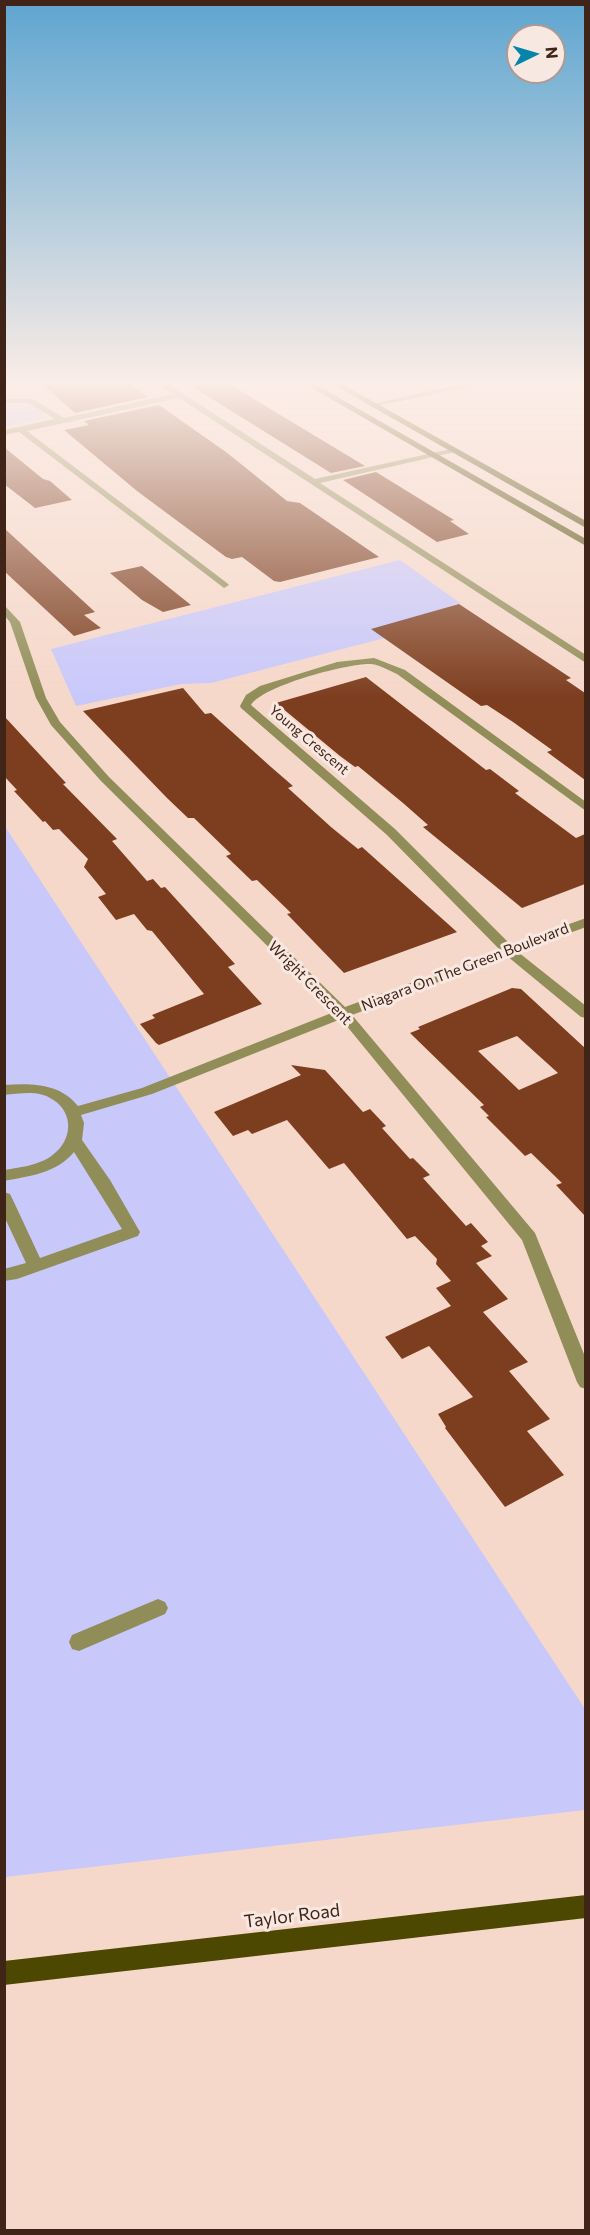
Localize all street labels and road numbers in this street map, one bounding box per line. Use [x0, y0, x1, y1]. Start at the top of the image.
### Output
street label: Young Crescent [266, 702, 352, 778]
street label: Niagara On The Green Boulevard [359, 919, 571, 1015]
street label: Wright Crescent [264, 937, 356, 1029]
street label: Taylor Road [243, 1899, 341, 1933]

